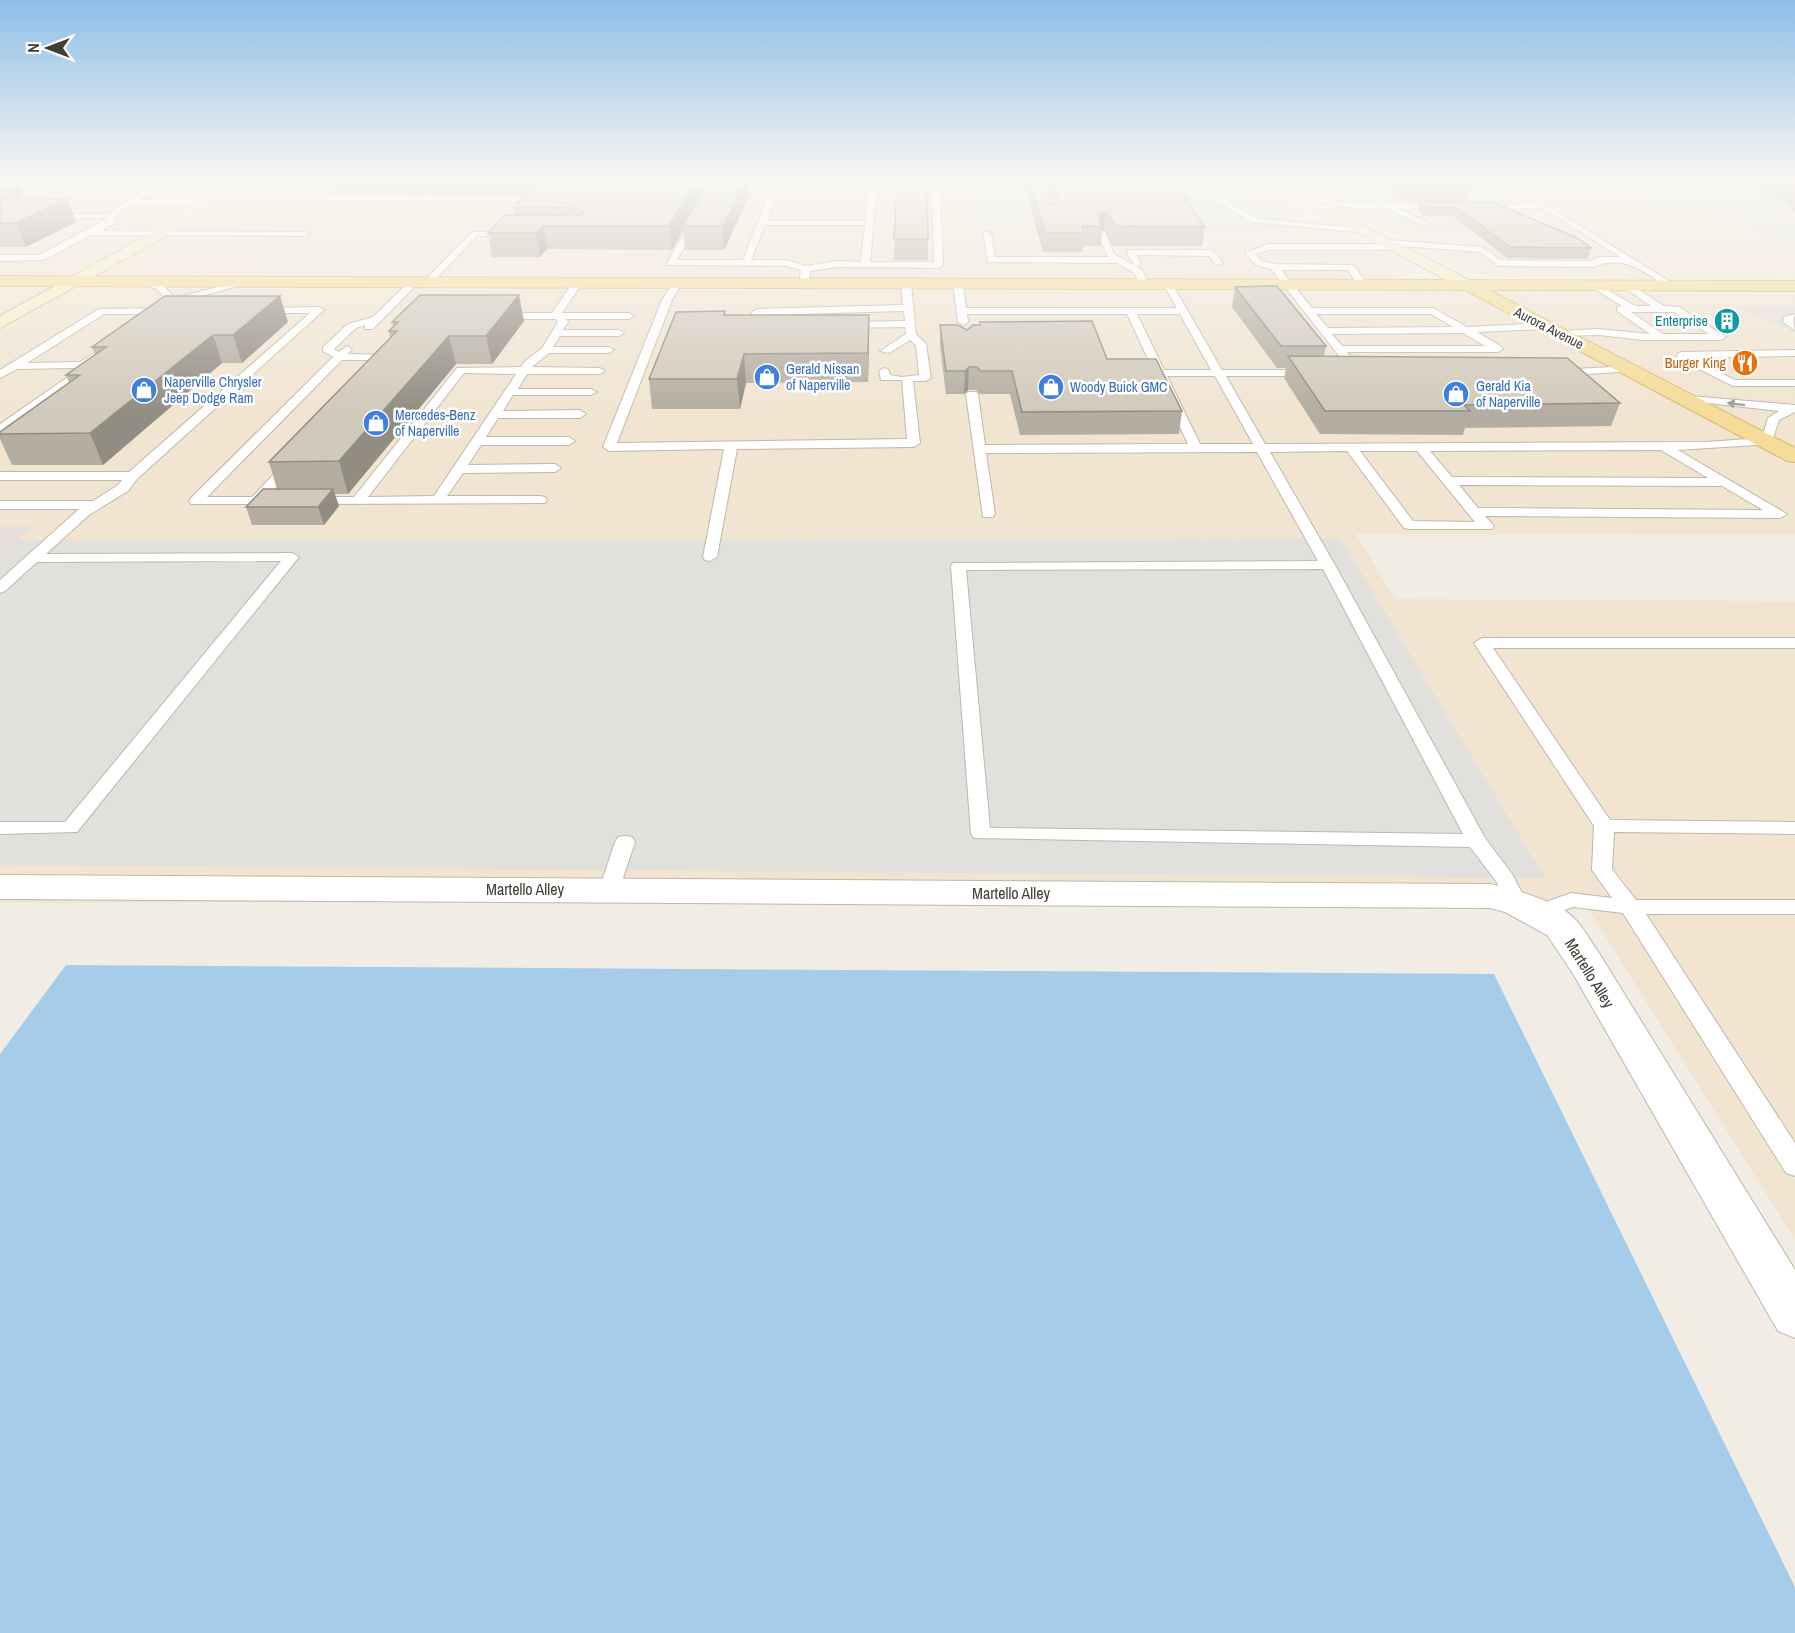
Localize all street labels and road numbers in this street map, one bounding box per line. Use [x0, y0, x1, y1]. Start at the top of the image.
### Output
street label: Aurora Avenue [1510, 302, 1587, 353]
street label: Martello Alley [486, 878, 564, 900]
street label: Martello Alley [972, 882, 1050, 904]
street label: Martello Alley [1560, 934, 1620, 1012]

